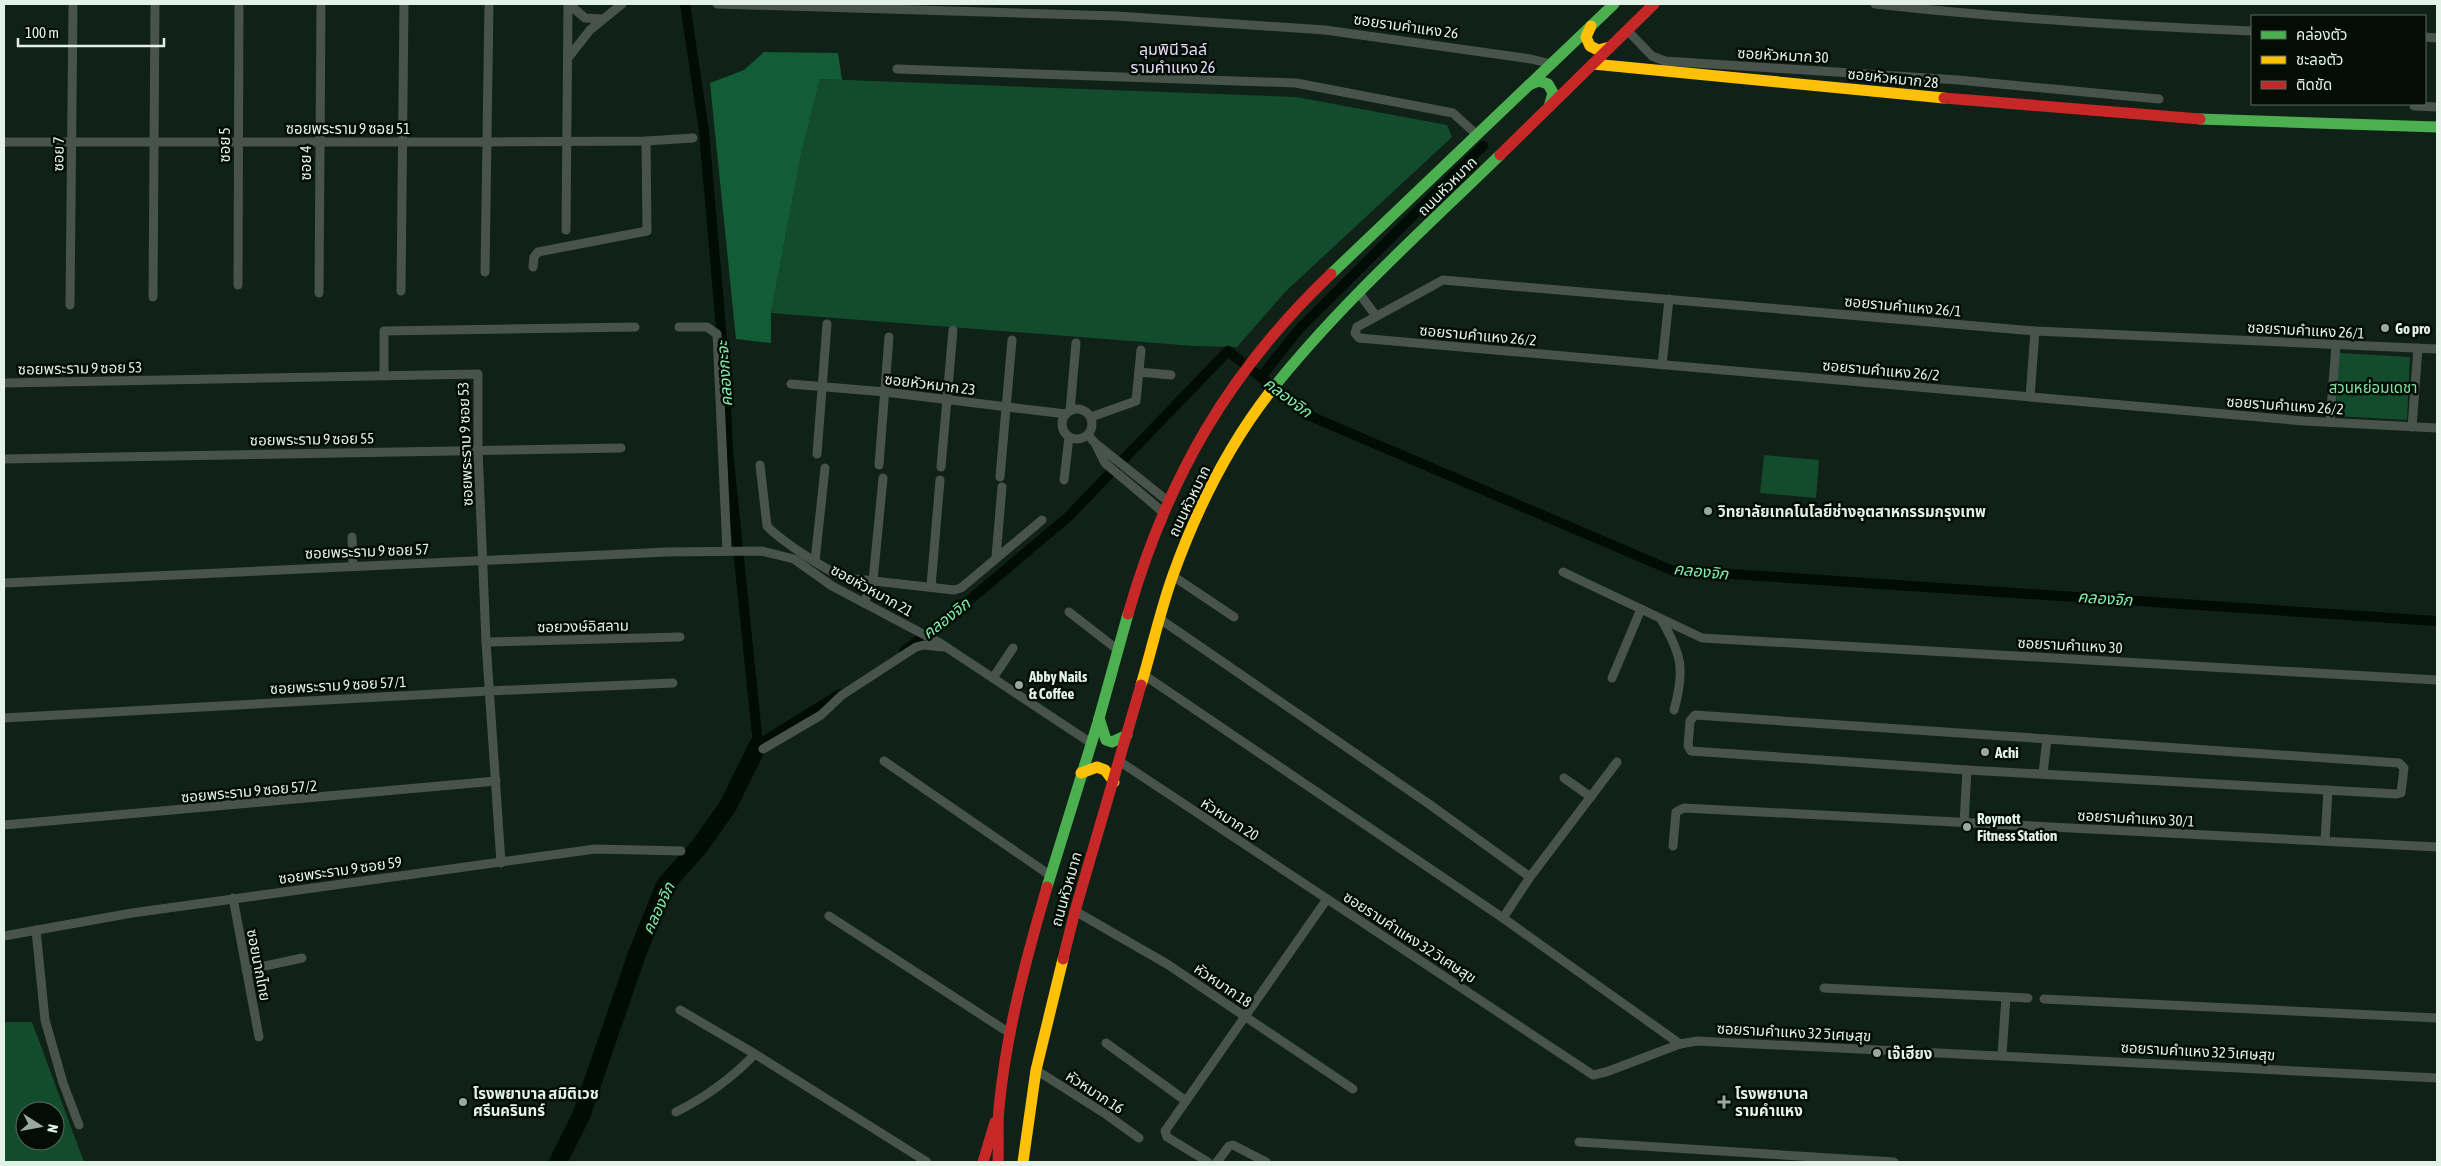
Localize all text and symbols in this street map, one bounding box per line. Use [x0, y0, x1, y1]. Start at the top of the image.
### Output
street label: ซอยรามคำแหง 26 [1353, 10, 1459, 42]
scale bar [18, 15, 164, 47]
legend [2251, 15, 2426, 105]
text: 100 m [25, 24, 59, 41]
text: คล่องตัว [2296, 26, 2347, 43]
district label: ลุมพินี วิลล์ รามคำแหง 26 [1131, 40, 1215, 76]
street label: ซอยหัวหมาก 30 [1737, 44, 1829, 66]
text: ชะลอตัว [2296, 51, 2343, 68]
street label: ซอยหัวหมาก 28 [1847, 65, 1939, 91]
text: ติดขัด [2296, 76, 2332, 93]
street label: ซอยพระราม 9 ซอย 51 [286, 120, 410, 137]
street label: ซอย 5 [216, 128, 233, 162]
street label: ซอย 7 [49, 136, 67, 172]
street label: ซอย 4 [297, 146, 314, 180]
street label: ถนนหัวหมาก [1414, 153, 1480, 219]
street label: ซอยรามคำแหง 26/1 [1844, 292, 1962, 320]
street label: ซอยรามคำแหง 26/1 [2247, 318, 2365, 342]
place label: Go pro [2395, 320, 2431, 337]
street label: ซอยรามคำแหง 26/2 [1419, 321, 1537, 349]
marker: Go pro [2379, 322, 2391, 334]
water label: คลองกะจะ [713, 339, 735, 407]
street label: ซอยรามคำแหง 26/2 [1822, 356, 1940, 384]
street label: ซอยพระราม 9 ซอย 53 [18, 358, 142, 378]
street label: ซอยหัวหมาก 23 [884, 370, 976, 398]
water label: คลองจิก [1261, 373, 1316, 422]
park label: สวนหย่อมเดชา [2329, 379, 2417, 396]
street label: ซอยพระราม 9 ซอย 53 [454, 381, 476, 507]
street label: ซอยรามคำแหง 26/2 [2226, 392, 2344, 418]
street label: ซอยพระราม 9 ซอย 55 [250, 429, 374, 449]
street label: ถนนหัวหมาก [1165, 463, 1213, 539]
place label: วิทยาลัยเทคโนโลยีช่างอุตสาหกรรมกรุงเทพ [1717, 503, 1986, 521]
marker: วิทยาลัยเทคโนโลยีช่างอุตสาหกรรมกรุงเทพ [1702, 505, 1714, 517]
street label: ซอยพระราม 9 ซอย 57 [304, 540, 430, 562]
water label: คลองจิก [1673, 559, 1731, 583]
street label: ซอยหัวหมาก 21 [828, 560, 916, 620]
water label: คลองจิก [2077, 587, 2134, 609]
water label: คลองจิก [919, 593, 974, 642]
street label: ซอยวงษ์อิสลาม [537, 617, 629, 635]
street label: ซอยรามคำแหง 30 [2017, 634, 2123, 656]
place label: Abby Nails & Coffee [1028, 668, 1088, 702]
street label: ซอยพระราม 9 ซอย 57/1 [269, 673, 407, 697]
marker: Abby Nails & Coffee [1013, 679, 1025, 691]
place label: Achi [1994, 744, 2019, 761]
marker: Achi [1979, 746, 1991, 758]
street label: ซอยพระราม 9 ซอย 57/2 [180, 777, 318, 805]
street label: หัวหมาก 20 [1198, 794, 1262, 844]
street label: ซอยรามคำแหง 30/1 [2077, 806, 2195, 830]
place label: Roynott Fitness Station [1977, 810, 2057, 844]
marker: Roynott Fitness Station [1961, 821, 1973, 833]
street label: ถนนหัวหมาก [1047, 850, 1085, 928]
street label: ซอยพระราม 9 ซอย 59 [277, 853, 403, 887]
water label: คลองจิก [638, 878, 678, 937]
street label: ซอยรามคำแหง 32 วิเศษสุข [1340, 888, 1480, 987]
street label: ซอยนากไทย [244, 928, 274, 1002]
street label: หัวหมาก 18 [1191, 960, 1255, 1010]
street label: ซอยรามคำแหง 32 วิเศษสุข [1716, 1019, 1872, 1046]
street label: ซอยรามคำแหง 32 วิเศษสุข [2120, 1038, 2276, 1065]
place label: เจ๊เฮียง [1887, 1045, 1932, 1062]
marker: เจ๊เฮียง [1871, 1047, 1883, 1059]
street label: หัวหมาก 16 [1063, 1067, 1127, 1117]
place label: โรงพยาบาล สมิติเวช ศรีนครินทร์ [473, 1085, 599, 1119]
place label: โรงพยาบาล รามคำแหง [1735, 1085, 1808, 1119]
marker: โรงพยาบาล รามคำแหง [1717, 1095, 1731, 1109]
marker: โรงพยาบาล สมิติเวช ศรีนครินทร์ [457, 1096, 469, 1108]
north arrow [15, 1101, 65, 1151]
text: N [44, 1123, 61, 1134]

